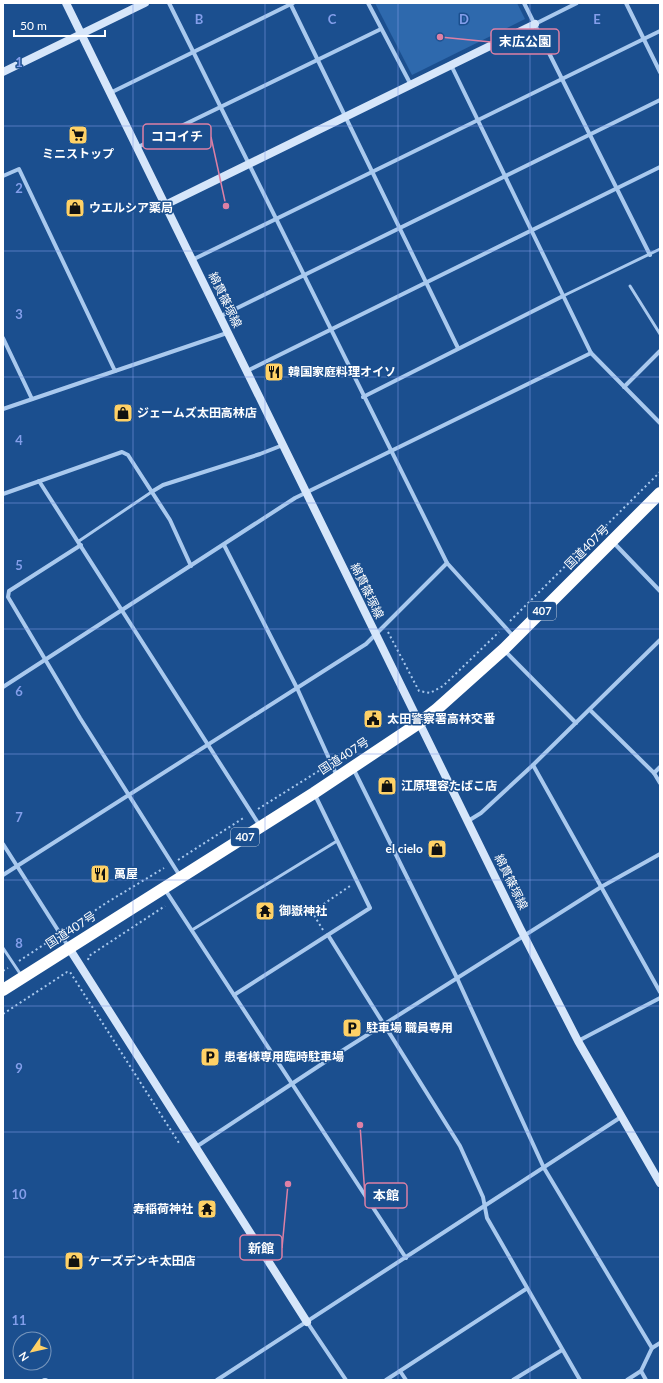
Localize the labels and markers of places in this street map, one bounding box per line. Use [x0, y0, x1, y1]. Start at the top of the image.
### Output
callout: 末広公園 [491, 29, 559, 54]
supermarket icon: ミニストップ [67, 124, 89, 146]
callout: ココイチ [143, 124, 211, 149]
place label: ミニストップ [42, 146, 114, 161]
shop icon: ウエルシア薬局 [64, 197, 86, 219]
place label: ウエルシア薬局 [89, 200, 173, 215]
restaurant icon: 韓国家庭料理オイソ [263, 361, 285, 383]
place label: 韓国家庭料理オイソ [288, 364, 396, 379]
shop icon: ジェームズ太田高林店 [112, 402, 134, 424]
place label: ジェームズ太田高林店 [137, 405, 257, 420]
public building icon: 太田警察署高林交番 [362, 708, 384, 730]
place label: 太田警察署高林交番 [387, 711, 496, 726]
shop icon: 江原理容たばこ店 [376, 775, 398, 797]
place label: 江原理容たばこ店 [401, 778, 497, 793]
shop icon: el cielo [426, 838, 448, 860]
place label: el cielo [386, 841, 423, 856]
restaurant icon: 萬屋 [89, 863, 111, 885]
place label: 萬屋 [114, 866, 138, 881]
temple icon: 御嶽神社 [254, 900, 276, 922]
place label: 御嶽神社 [279, 903, 327, 918]
parking icon: 駐車場 職員専用 [341, 1017, 363, 1039]
place label: 駐車場 職員専用 [366, 1020, 453, 1035]
parking icon: 患者様専用臨時駐車場 [199, 1046, 221, 1068]
place label: 患者様専用臨時駐車場 [224, 1049, 344, 1064]
callout: 本館 [365, 1183, 407, 1208]
temple icon: 寿稲荷神社 [196, 1198, 218, 1220]
place label: 寿稲荷神社 [133, 1201, 193, 1216]
callout: 新館 [240, 1235, 282, 1260]
shop icon: ケーズデンキ太田店 [63, 1250, 85, 1272]
place label: ケーズデンキ太田店 [88, 1253, 195, 1268]

